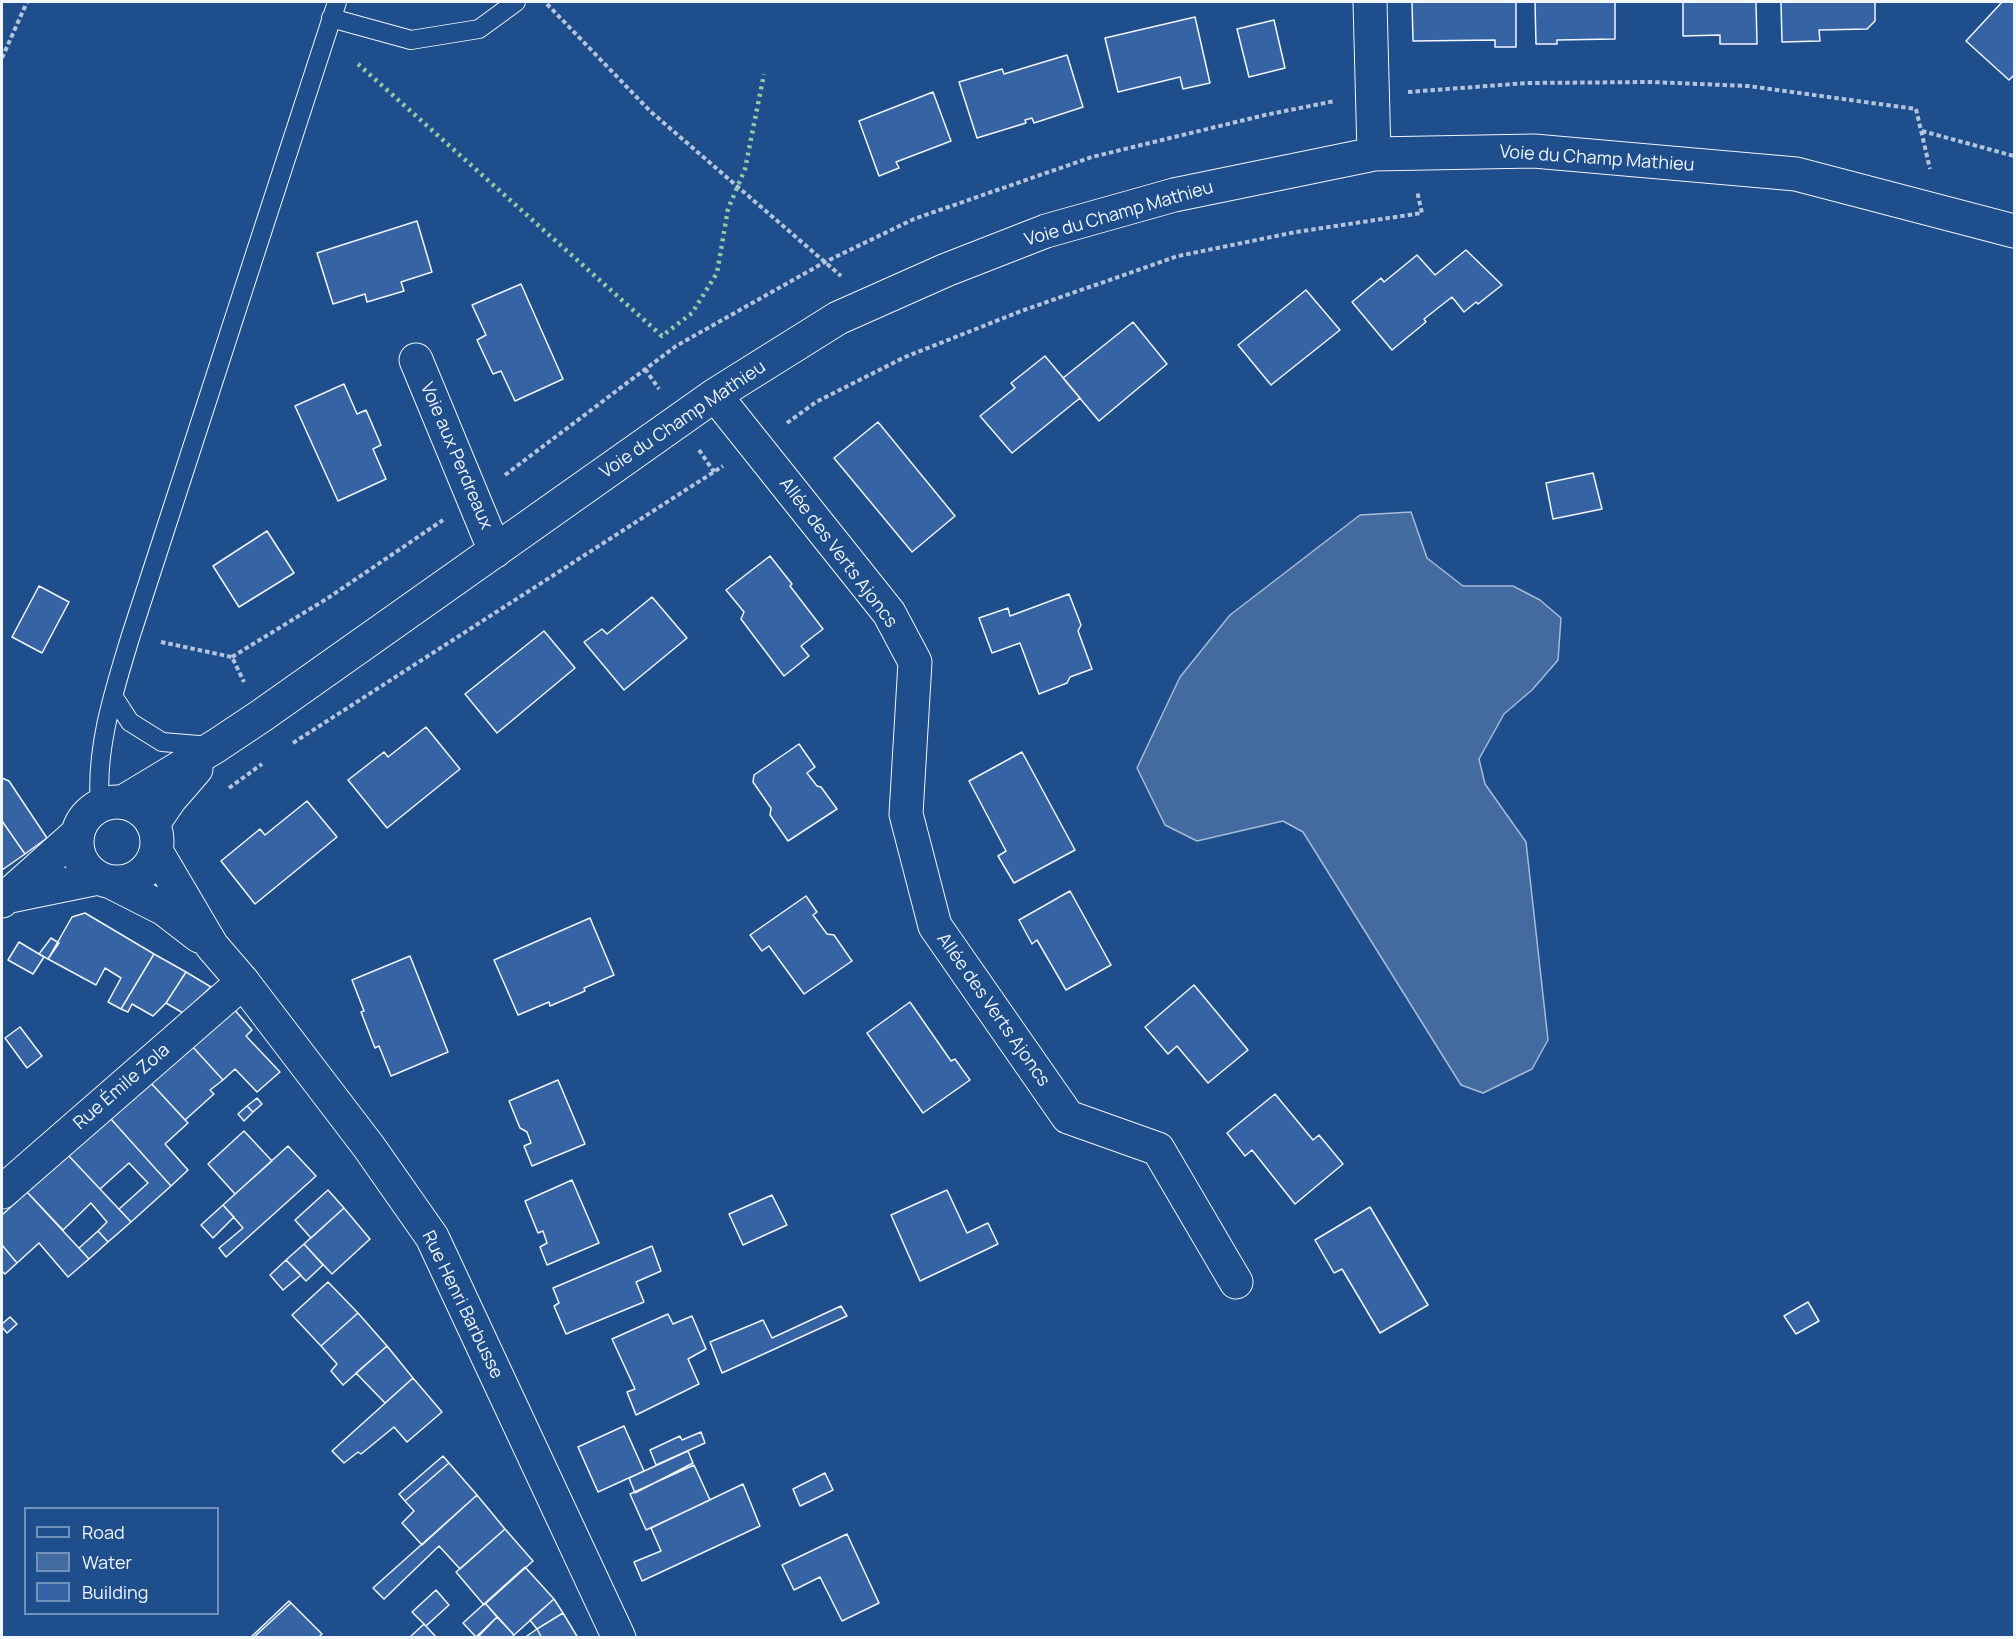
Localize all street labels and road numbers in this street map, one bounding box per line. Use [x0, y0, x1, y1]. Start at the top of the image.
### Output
street label: Voie du Champ Mathieu [1499, 141, 1695, 177]
street label: Voie du Champ Mathieu [1022, 177, 1216, 251]
street label: Voie du Champ Mathieu [596, 356, 770, 484]
street label: Voie aux Perdreaux [415, 379, 497, 533]
street label: Allée des Verts Ajoncs [775, 474, 901, 632]
street label: Allée des Verts Ajoncs [932, 929, 1054, 1091]
street label: Rue Émile Zola [70, 1039, 174, 1135]
street label: Rue Henri Barbusse [417, 1227, 507, 1383]

